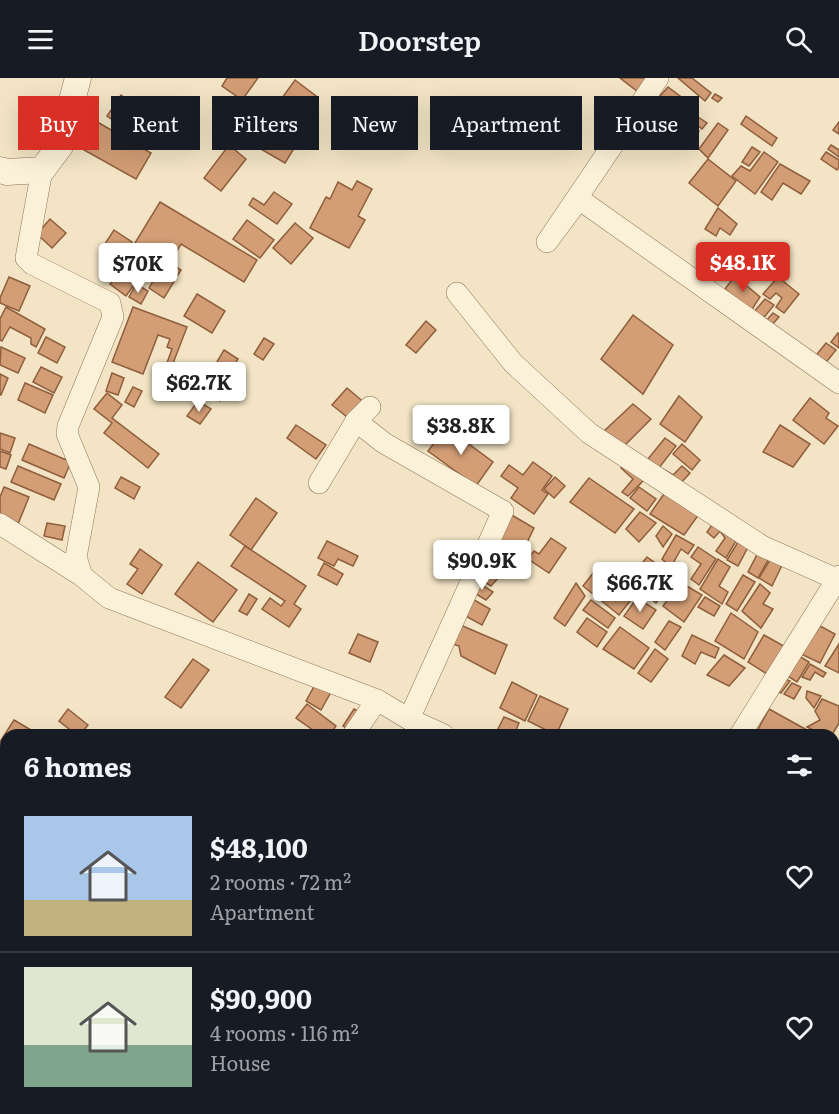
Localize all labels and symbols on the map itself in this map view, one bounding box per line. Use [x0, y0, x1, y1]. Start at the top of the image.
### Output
pin: $48.1K [694, 242, 792, 293]
pin: $70K [102, 243, 174, 294]
pin: $62.7K [150, 362, 248, 413]
pin: $38.8K [412, 405, 510, 456]
pin: $90.9K [433, 540, 531, 591]
pin: $66.7K [591, 562, 689, 613]

